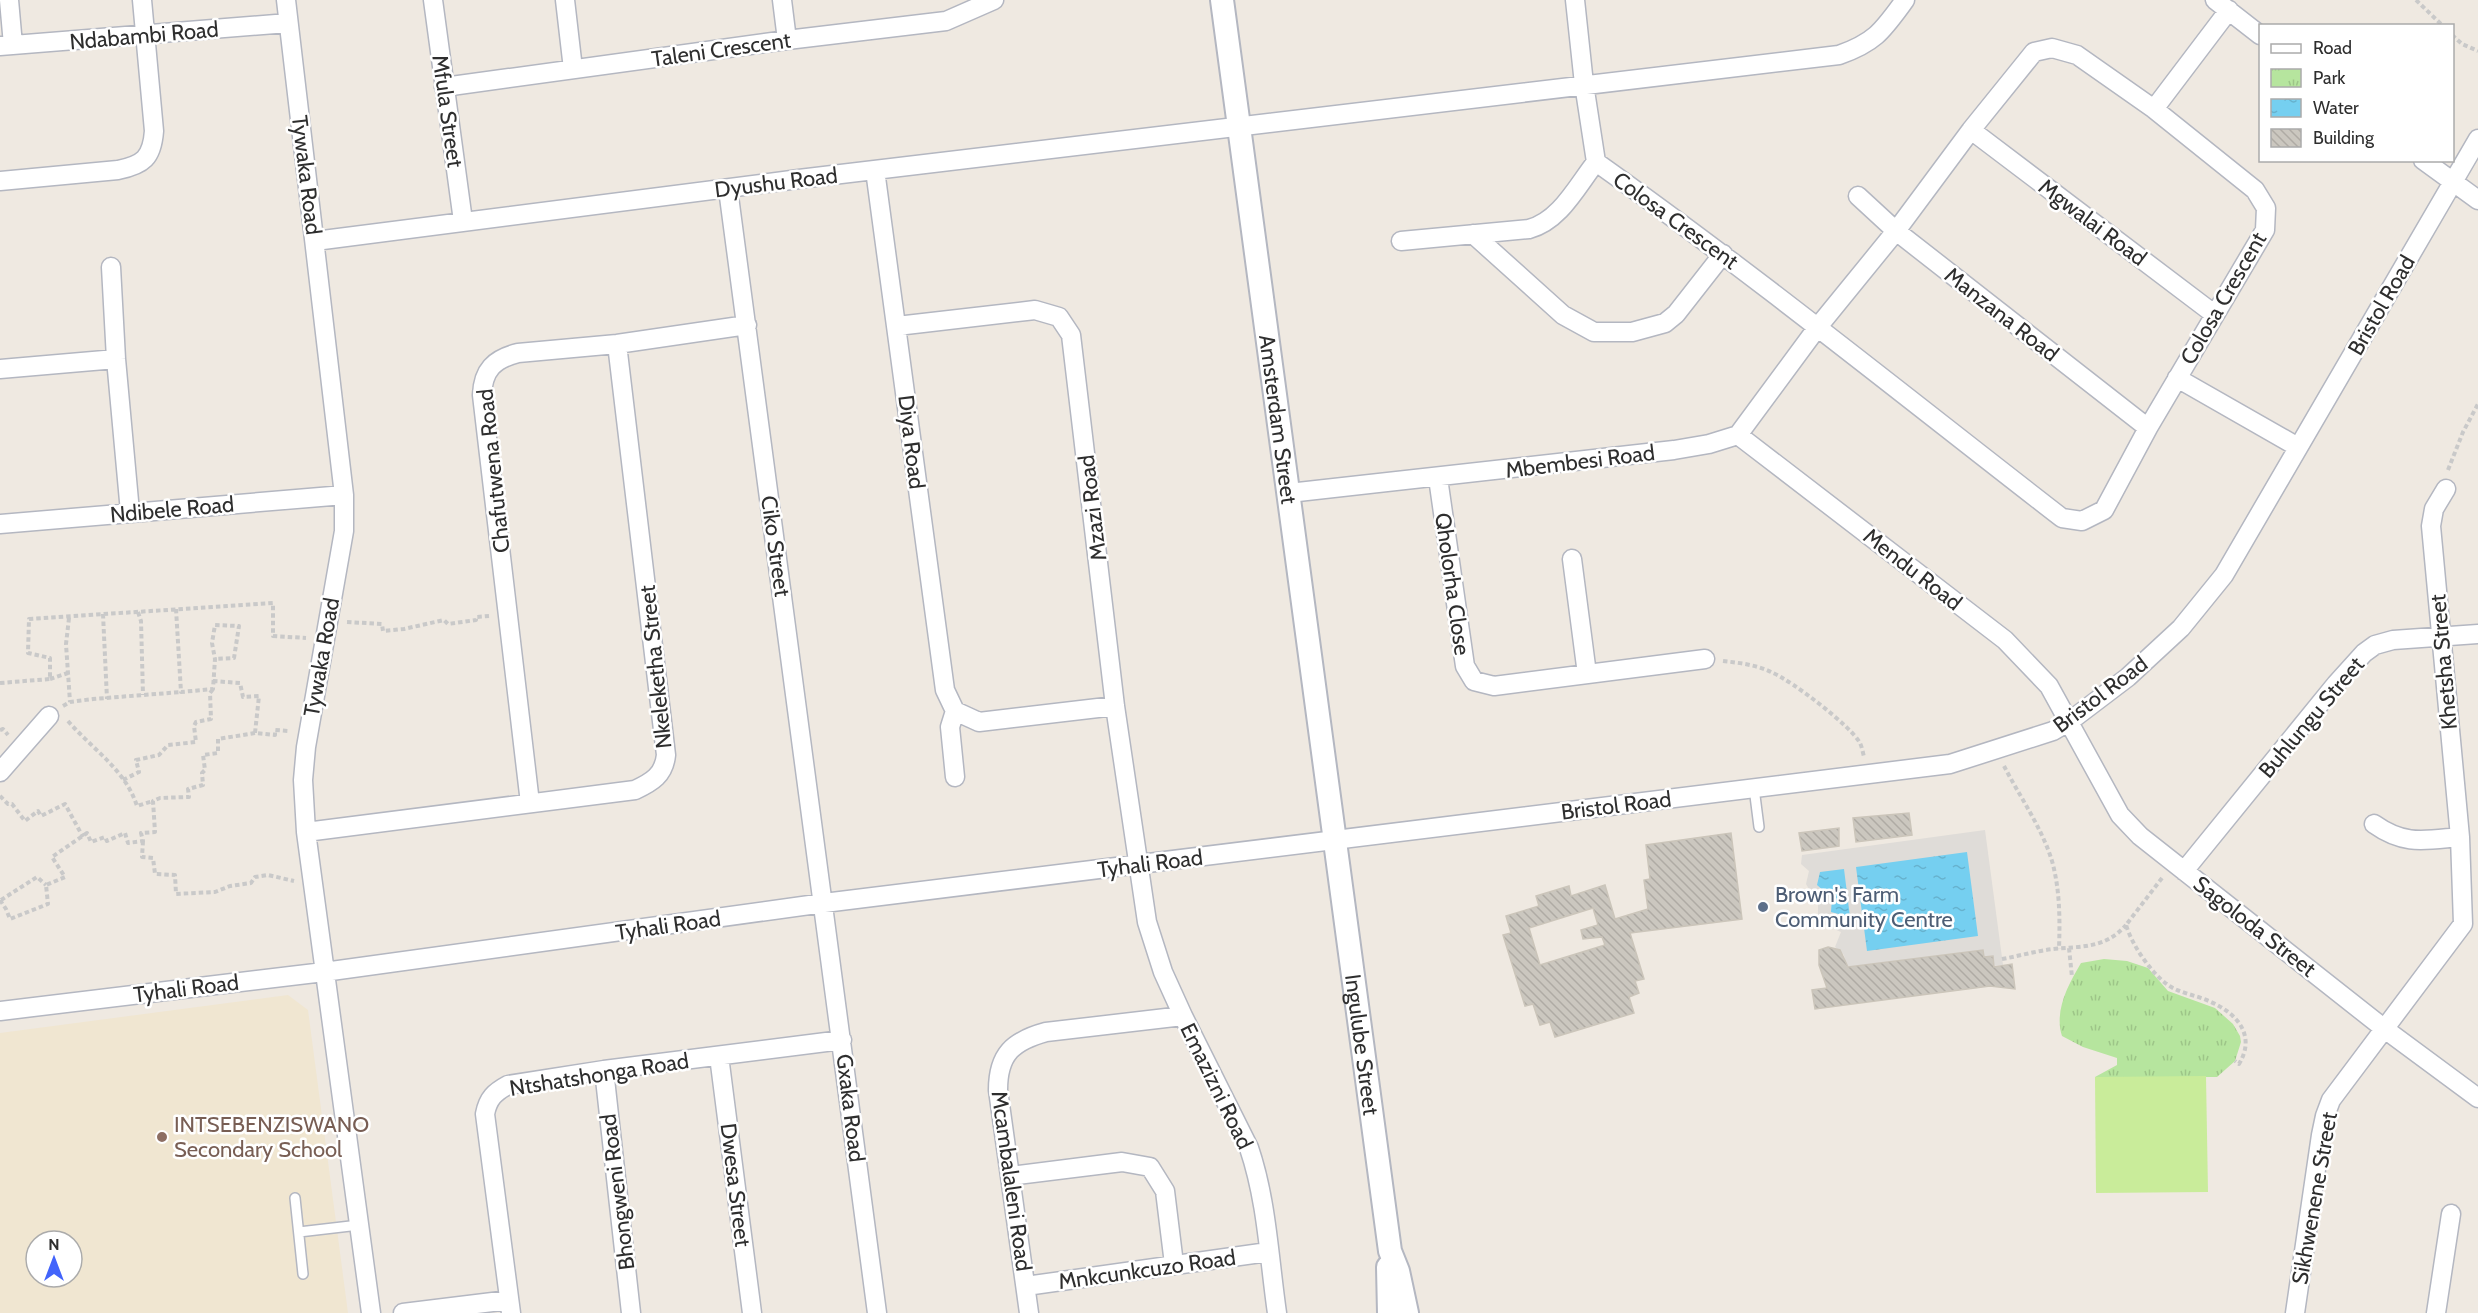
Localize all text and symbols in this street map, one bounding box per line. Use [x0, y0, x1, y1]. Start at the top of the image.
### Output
street label: Ndabambi Road [68, 16, 220, 55]
legend [2259, 24, 2454, 162]
street label: Taleni Crescent [650, 26, 793, 73]
text: Road [2313, 37, 2352, 59]
street label: Mfula Street [426, 53, 469, 170]
text: Park [2313, 67, 2346, 89]
text: Water [2313, 97, 2359, 119]
street label: Tywaka Road [286, 114, 327, 236]
text: Building [2313, 127, 2375, 149]
street label: Dyushu Road [713, 162, 839, 203]
street label: Colosa Crescent [1608, 166, 1744, 275]
street label: Mgwalai Road [2033, 173, 2152, 272]
street label: Colosa Crescent [2175, 227, 2272, 369]
street label: Bristol Road [2342, 250, 2421, 360]
street label: Manzana Road [1939, 262, 2064, 367]
street label: Amsterdam Street [1253, 333, 1303, 506]
street label: Chafutwena Road [471, 388, 516, 554]
street label: Diya Road [892, 393, 931, 491]
street label: Mbembesi Road [1504, 439, 1656, 484]
street label: Mzazi Road [1073, 454, 1112, 562]
street label: Ndibele Road [109, 491, 235, 528]
street label: Ciko Street [755, 494, 796, 599]
street label: Qholorha Close [1429, 511, 1476, 657]
street label: Mendu Road [1858, 523, 1967, 616]
street label: Nkeleketha Street [633, 583, 678, 750]
street label: Khetsha Street [2424, 592, 2463, 731]
street label: Tywaka Road [298, 595, 345, 719]
street label: Bristol Road [2048, 650, 2153, 739]
street label: Buhlungu Street [2253, 651, 2370, 783]
street label: Bristol Road [1559, 785, 1673, 826]
street label: Tyhali Road [1096, 844, 1204, 883]
street label: Sagoloda Street [2188, 870, 2322, 983]
place label: Brown's Farm Community Centre [1775, 881, 1953, 933]
marker: Brown's Farm Community Centre [1756, 900, 1770, 914]
street label: Tyhali Road [614, 905, 722, 946]
street label: Tyhali Road [132, 969, 240, 1008]
street label: Ingulube Street [1339, 973, 1385, 1117]
street label: Emazizni Road [1174, 1019, 1259, 1154]
street label: Ntshatshonga Road [508, 1047, 691, 1102]
street label: Gxaka Road [830, 1052, 871, 1164]
street label: Mcambalaleni Road [985, 1089, 1038, 1273]
street label: Sikhwenene Street [2286, 1109, 2343, 1286]
place label: INTSEBENZISWANO Secondary School [174, 1111, 369, 1163]
street label: Bhongweni Road [595, 1112, 640, 1272]
street label: Dwesa Street [715, 1122, 757, 1249]
marker: INTSEBENZISWANO Secondary School [155, 1130, 169, 1144]
north arrow [24, 1229, 84, 1289]
text: N [48, 1235, 60, 1254]
street label: Mnkcunkcuzo Road [1057, 1244, 1238, 1295]

